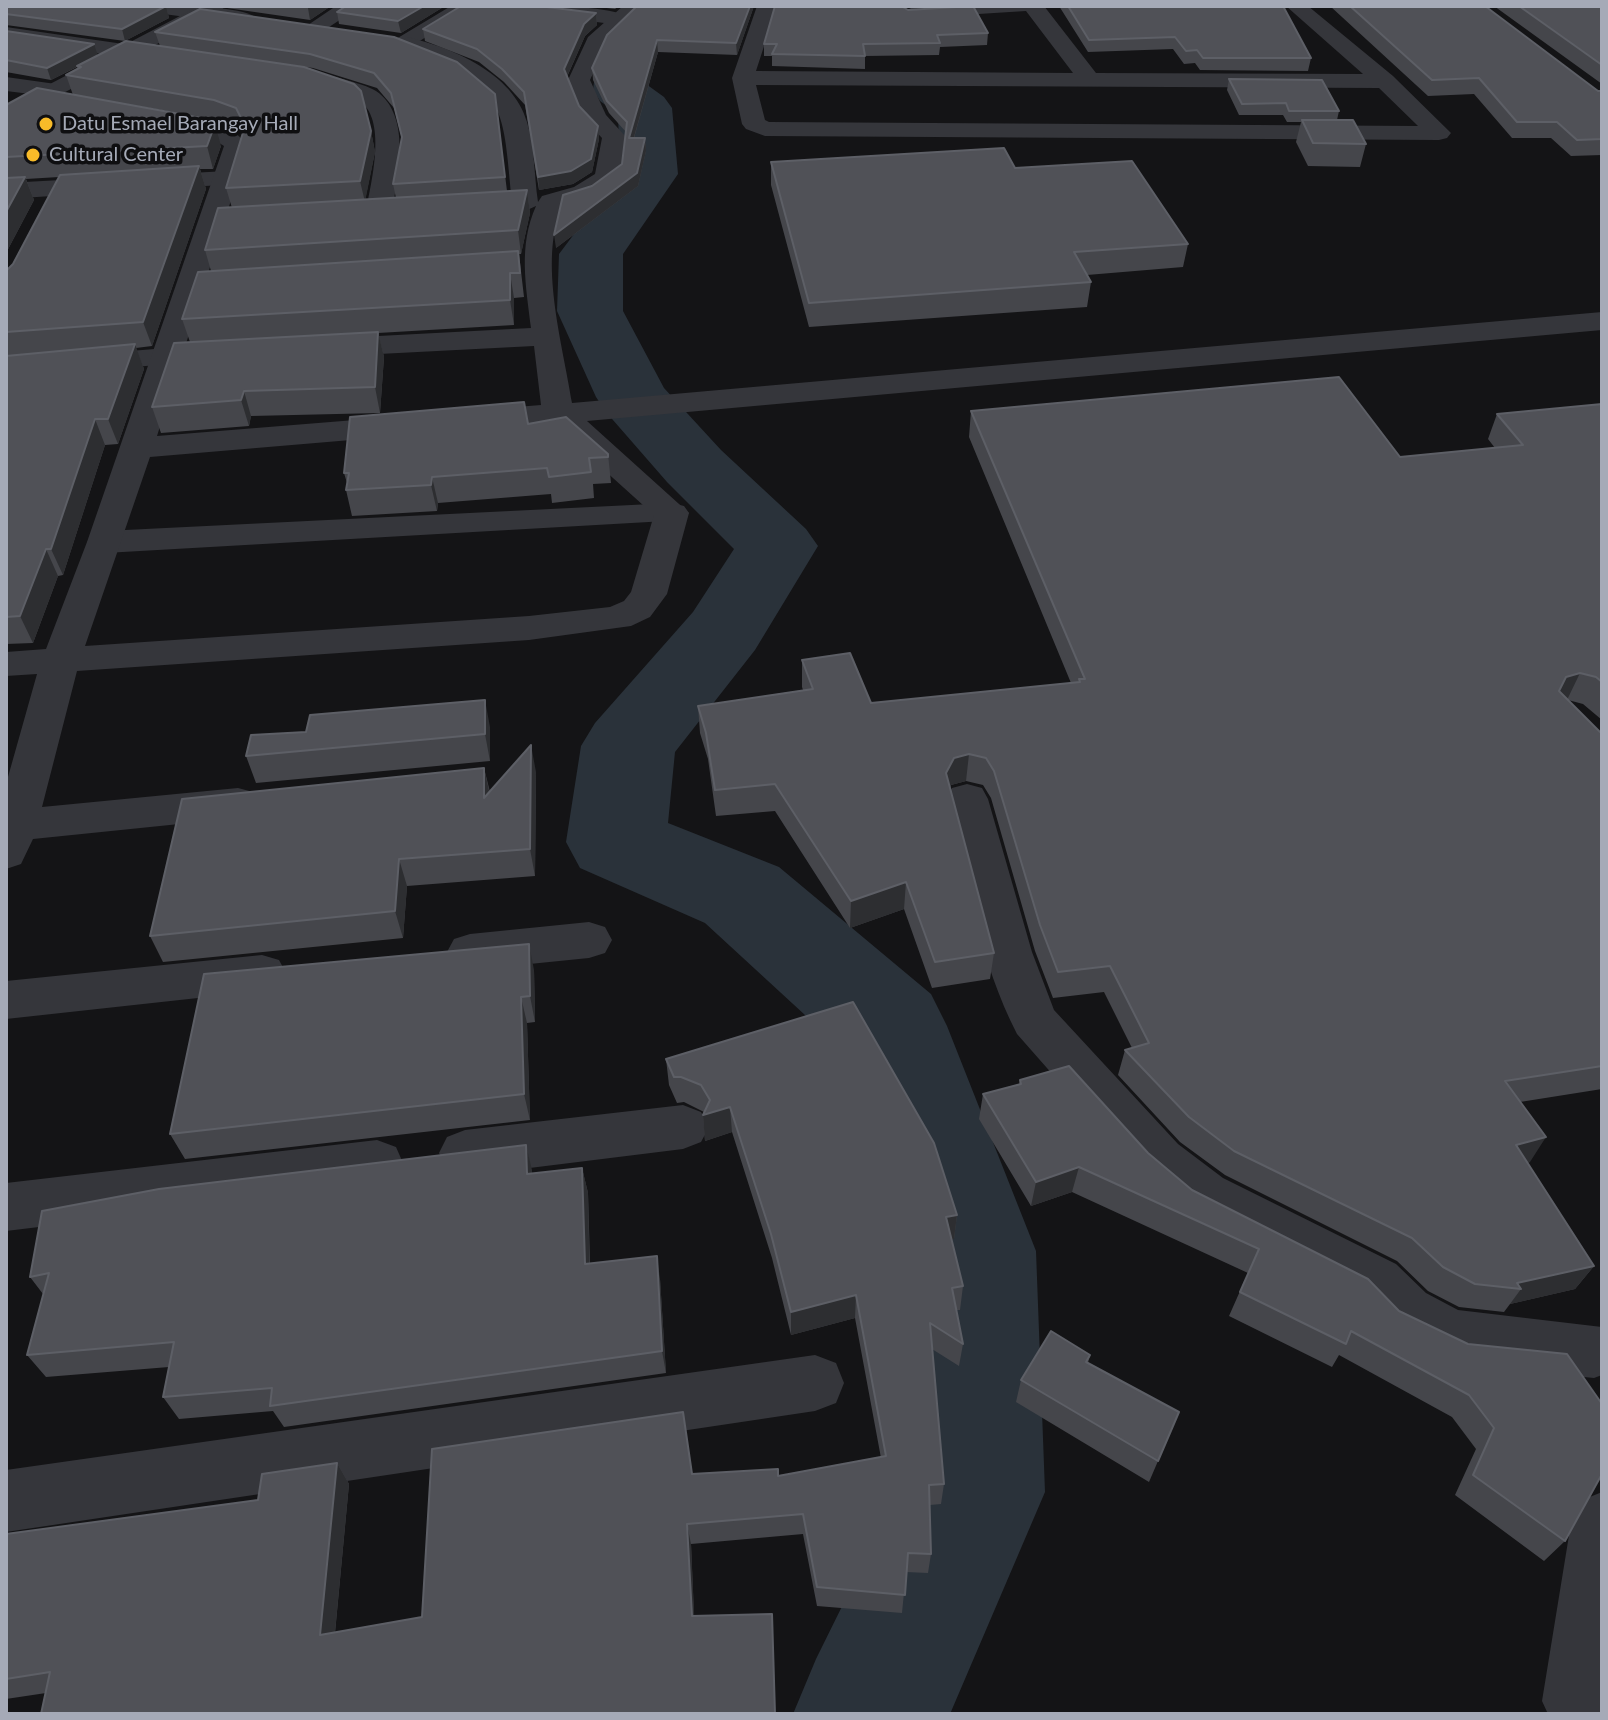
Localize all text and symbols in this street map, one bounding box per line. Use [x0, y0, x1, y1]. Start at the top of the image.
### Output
place label: Datu Esmael Barangay Hall [62, 112, 298, 136]
marker: Datu Esmael Barangay Hall [37, 115, 55, 133]
place label: Cultural Center [49, 143, 183, 167]
marker: Cultural Center [24, 146, 42, 164]

